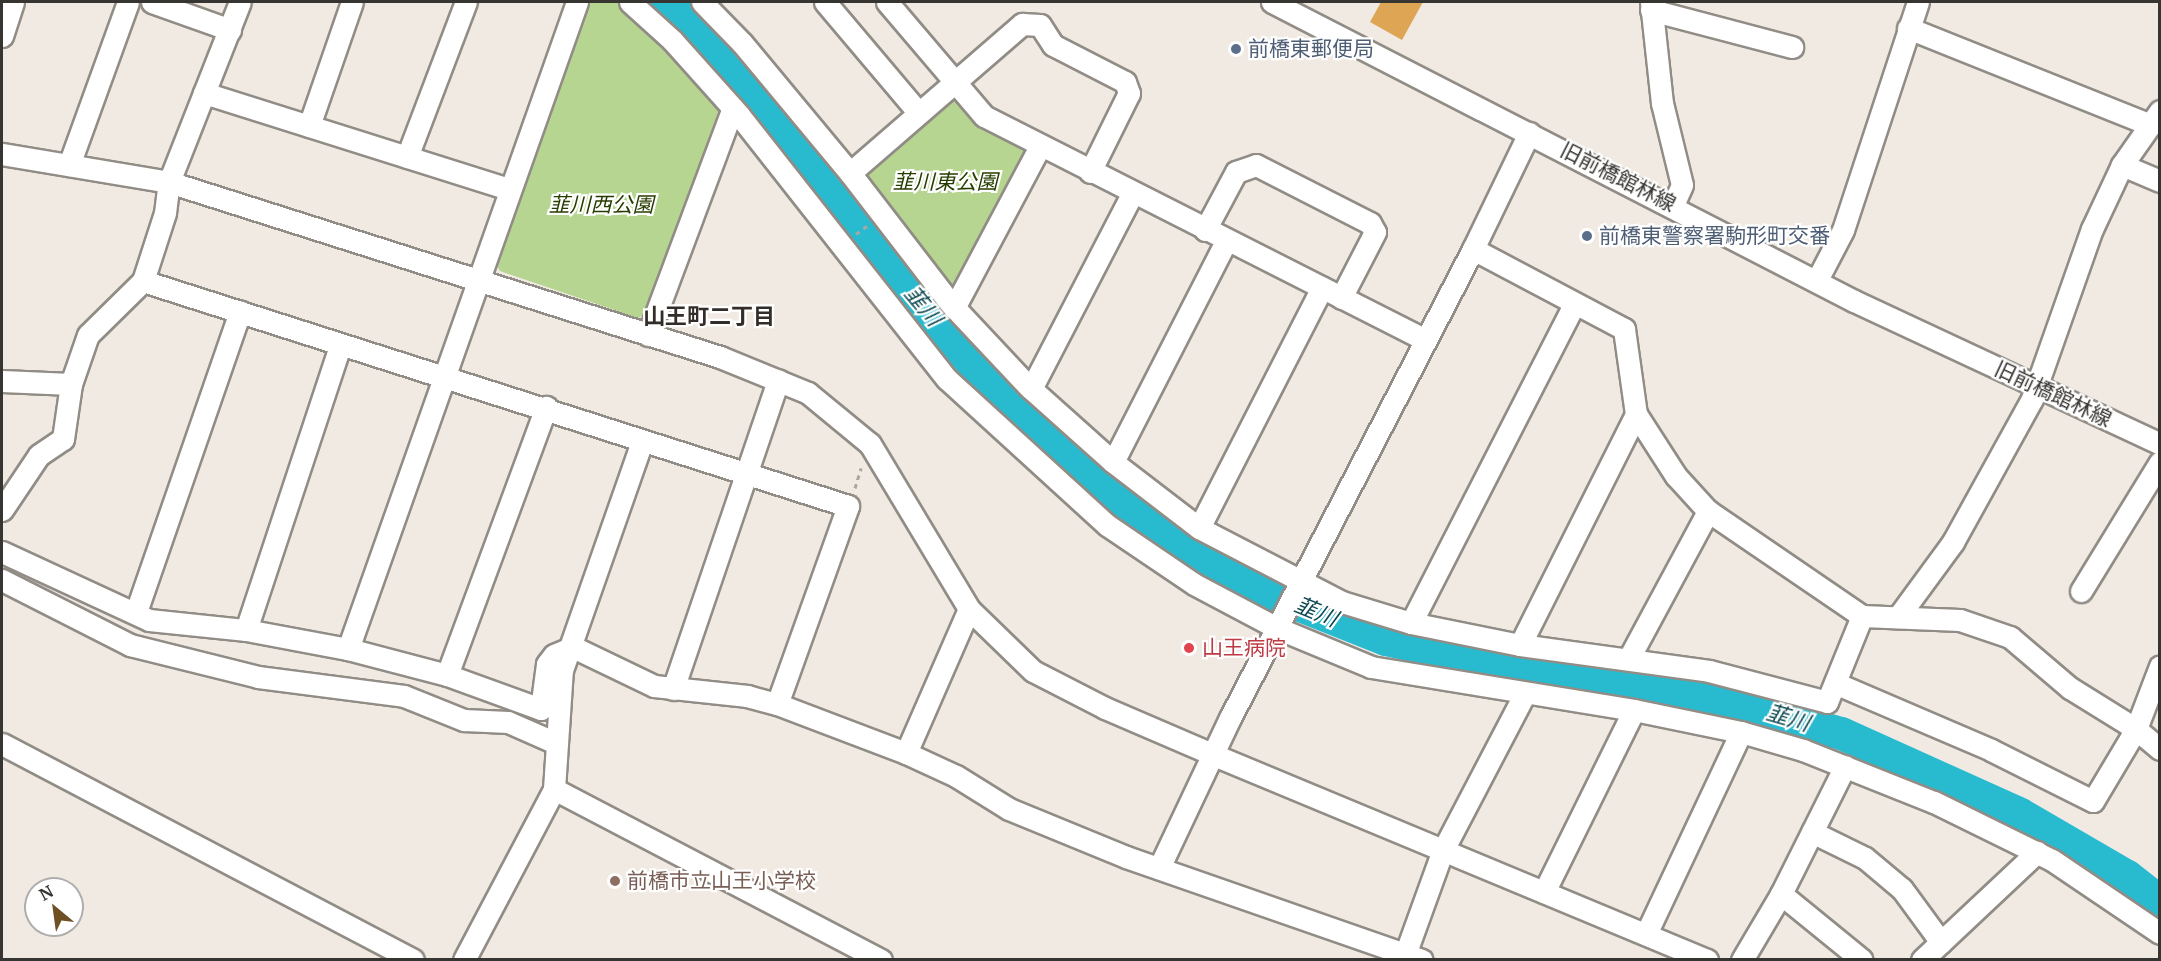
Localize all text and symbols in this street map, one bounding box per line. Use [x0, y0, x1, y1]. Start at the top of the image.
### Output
place label: 前橋東郵便局 [1248, 36, 1374, 62]
marker: 前橋東郵便局 [1229, 42, 1243, 56]
street label: 旧前橋館林線 [1556, 137, 1680, 217]
park label: 韮川東公園 [893, 169, 997, 195]
park label: 韮川西公園 [549, 192, 653, 218]
place label: 前橋東警察署駒形町交番 [1599, 223, 1830, 249]
marker: 前橋東警察署駒形町交番 [1580, 229, 1594, 243]
water label: 韮川 [899, 281, 947, 331]
district label: 山王町二丁目 [643, 304, 775, 330]
street label: 旧前橋館林線 [1991, 356, 2115, 432]
water label: 韮川 [1291, 592, 1341, 632]
place label: 山王病院 [1202, 635, 1286, 661]
marker: 山王病院 [1180, 639, 1198, 657]
water label: 韮川 [1763, 699, 1813, 737]
place label: 前橋市立山王小学校 [627, 868, 816, 894]
marker: 前橋市立山王小学校 [608, 874, 622, 888]
north arrow [24, 877, 84, 937]
text: N [36, 881, 57, 905]

